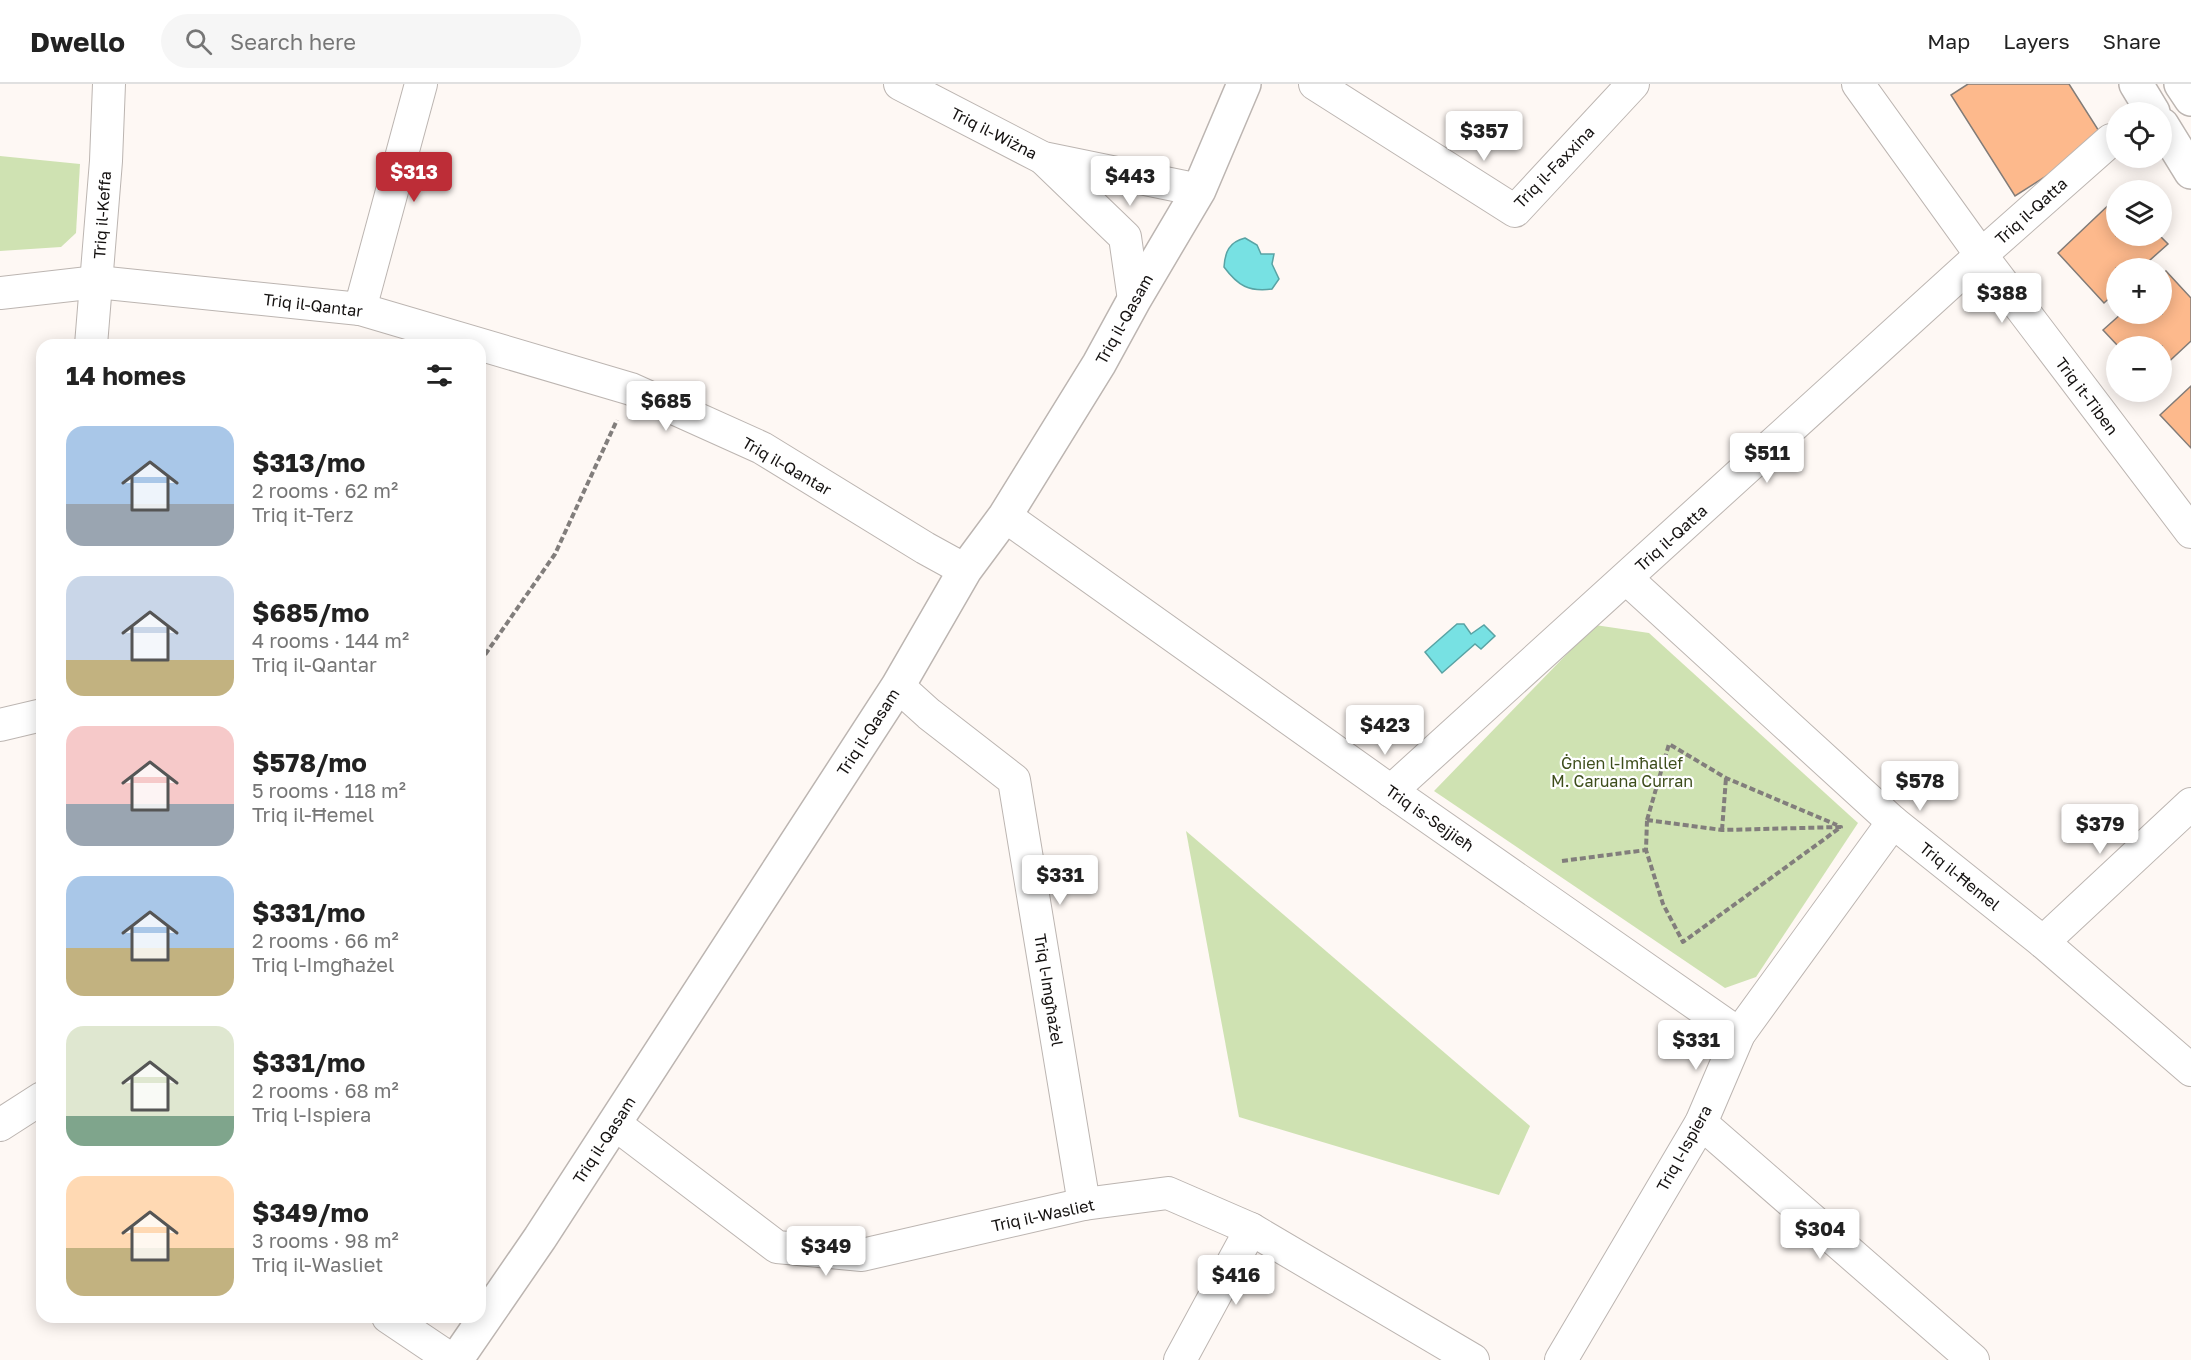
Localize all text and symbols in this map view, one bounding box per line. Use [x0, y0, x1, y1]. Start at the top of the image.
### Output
search box [161, 14, 581, 68]
text: Dwello [30, 25, 125, 58]
icon: search [182, 25, 215, 58]
text: Search here [230, 28, 356, 55]
text: Map [1927, 28, 1970, 54]
text: Layers [2003, 28, 2070, 54]
text: Share [2103, 28, 2161, 54]
map controls [2106, 102, 2172, 402]
button: locate [2106, 102, 2172, 168]
street label: Triq il-Wiżna [947, 103, 1041, 163]
pin: $357 [1448, 111, 1520, 162]
text: $357 [1460, 118, 1508, 142]
street label: Triq il-Faxxina [1510, 122, 1598, 212]
pin: $313 [378, 152, 450, 203]
pin: $443 [1094, 156, 1166, 207]
text: $313 [390, 159, 438, 183]
text: $443 [1105, 163, 1155, 187]
street label: Triq il-Keffa [89, 170, 115, 260]
street label: Triq il-Qatta [1991, 173, 2071, 249]
button: layers [2106, 180, 2172, 246]
button: + [2106, 258, 2172, 324]
street label: Triq il-Qasam [1091, 270, 1157, 368]
pin: $388 [1966, 273, 2038, 324]
text: $388 [1976, 280, 2028, 304]
street label: Triq il-Qantar [262, 289, 364, 321]
button: − [2106, 336, 2172, 402]
street label: Triq it-Tiben [2051, 353, 2123, 439]
icon: filters [423, 359, 456, 392]
text: 14 homes [66, 360, 186, 391]
pin: $685 [630, 381, 702, 432]
text: $685 [640, 388, 692, 412]
street label: Triq il-Qantar [739, 432, 835, 500]
pin: $511 [1731, 433, 1803, 484]
text: $511 [1744, 440, 1790, 464]
text: $313/mo [252, 447, 365, 478]
icon: home [114, 450, 186, 522]
text: 2 rooms · 62 m² [252, 478, 398, 502]
street label: Triq il-Qatta [1631, 500, 1711, 576]
text: Triq it-Terz [252, 502, 353, 526]
text: $685/mo [252, 597, 369, 628]
icon: home [114, 600, 186, 672]
text: 4 rooms · 144 m² [252, 628, 409, 652]
text: Triq il-Qantar [252, 652, 377, 676]
street label: Triq il-Qasam [832, 685, 904, 779]
pin: $423 [1349, 705, 1421, 756]
text: $423 [1360, 712, 1410, 736]
text: $578/mo [252, 747, 367, 778]
icon: home [114, 750, 186, 822]
park label: Ġnien l-Imħallef M. Caruana Curran [1551, 753, 1693, 791]
pin: $578 [1884, 761, 1956, 812]
text: $578 [1895, 768, 1945, 792]
text: 5 rooms · 118 m² [252, 778, 406, 802]
street label: Triq is-Sejjieħ [1382, 780, 1478, 856]
text: Triq il-Ħemel [252, 802, 374, 826]
pin: $379 [2064, 804, 2136, 855]
text: $379 [2075, 811, 2125, 835]
street label: Triq il-Ħemel [1916, 837, 2004, 915]
pin: $331 [1024, 855, 1096, 906]
text: $331 [1036, 862, 1084, 886]
text: $331/mo [252, 897, 365, 928]
icon: home [114, 900, 186, 972]
text: 2 rooms · 66 m² [252, 928, 399, 952]
street label: Triq l-Imgħażel [1030, 932, 1068, 1048]
text: Triq l-Imgħażel [252, 952, 394, 976]
pin: $331 [1660, 1020, 1732, 1071]
text: $331 [1672, 1027, 1720, 1051]
text: $331/mo [252, 1047, 365, 1078]
icon: home [114, 1050, 186, 1122]
text: 2 rooms · 68 m² [252, 1078, 399, 1102]
street label: Triq il-Qasam [568, 1093, 640, 1187]
street label: Triq l-Ispiera [1652, 1101, 1716, 1195]
text: Triq l-Ispiera [252, 1102, 371, 1126]
street label: Triq il-Wasliet [990, 1194, 1096, 1236]
text: $349/mo [252, 1197, 369, 1228]
icon: home [114, 1200, 186, 1272]
pin: $304 [1784, 1209, 1856, 1260]
text: $304 [1794, 1216, 1846, 1240]
pin: $349 [790, 1226, 862, 1277]
text: 3 rooms · 98 m² [252, 1228, 399, 1252]
text: $349 [801, 1233, 851, 1257]
text: Triq il-Wasliet [252, 1252, 383, 1276]
pin: $416 [1200, 1255, 1272, 1306]
text: $416 [1212, 1262, 1260, 1286]

